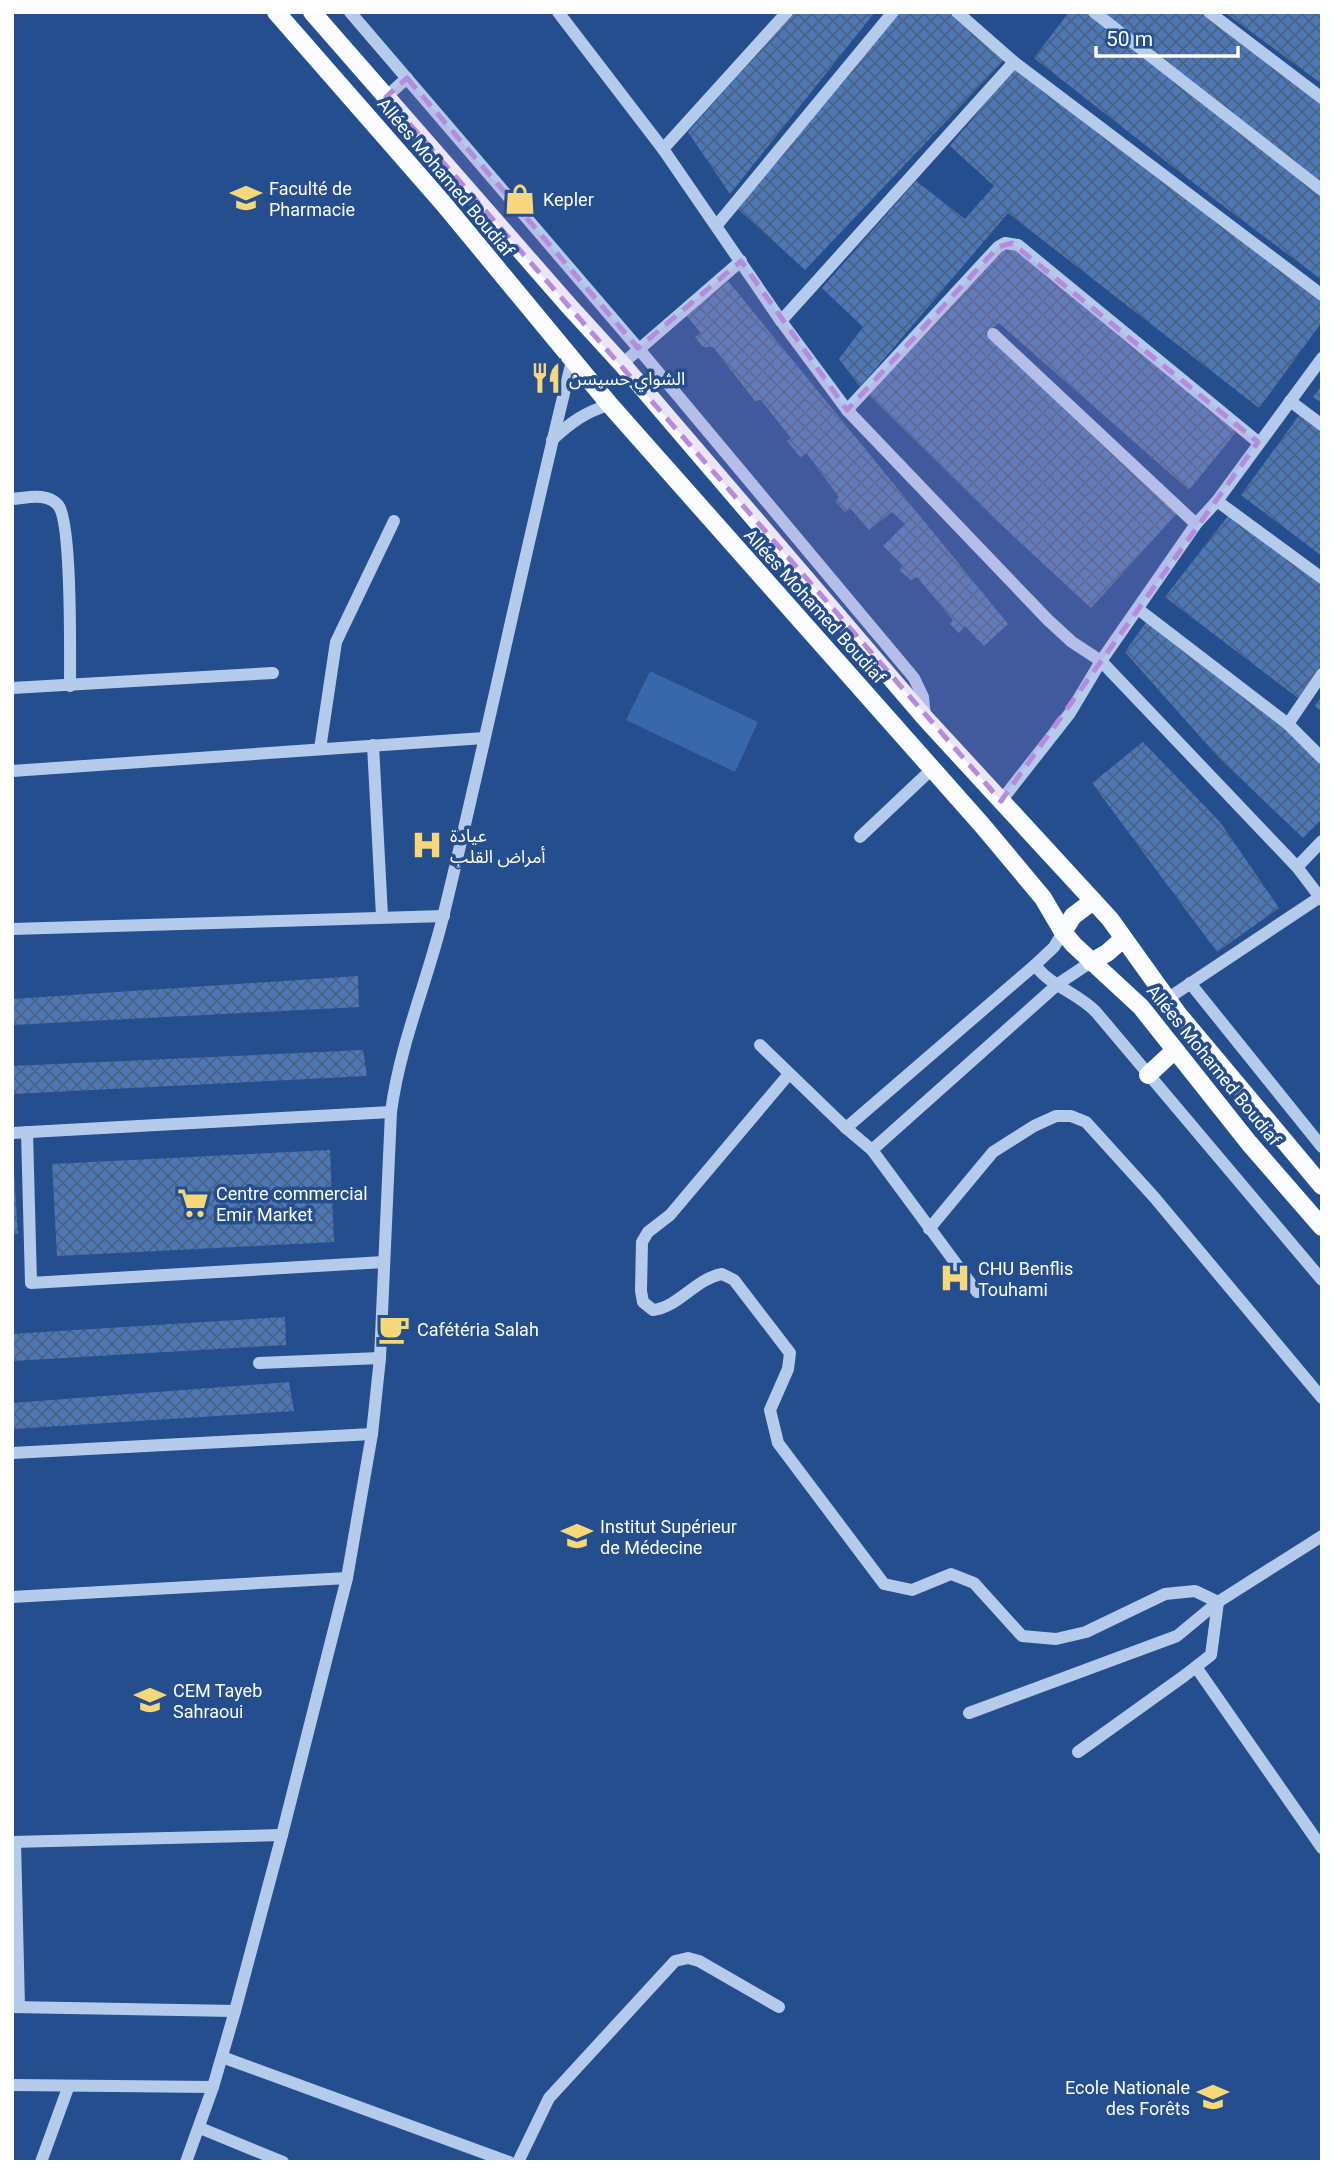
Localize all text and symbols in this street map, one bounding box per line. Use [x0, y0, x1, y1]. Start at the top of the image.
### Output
scale bar [1096, 14, 1238, 58]
text: 50 m [1106, 27, 1153, 51]
street label: Allées Mohamed Boudiaf [373, 93, 519, 261]
place label: Faculté de Pharmacie [269, 178, 355, 220]
school or university icon: Faculté de Pharmacie [229, 181, 263, 215]
shop icon: Kepler [503, 182, 537, 216]
place label: Kepler [543, 189, 594, 210]
restaurant icon: الشواي حسيسن [529, 361, 563, 395]
place label: الشواي حسيسن [569, 368, 685, 392]
street label: Allées Mohamed Boudiaf [740, 524, 891, 688]
place label: عيادة أمراض القلب [450, 825, 546, 868]
hospital icon: عيادة أمراض القلب [410, 828, 444, 862]
street label: Allées Mohamed Boudiaf [1143, 980, 1286, 1150]
place label: Centre commercial Emir Market [216, 1183, 368, 1225]
supermarket icon: Centre commercial Emir Market [176, 1186, 210, 1220]
place label: CHU Benflis Touhami [978, 1258, 1073, 1300]
hospital icon: CHU Benflis Touhami [938, 1261, 972, 1295]
cafe icon: Cafétéria Salah [377, 1312, 411, 1346]
place label: Cafétéria Salah [417, 1319, 539, 1340]
place label: Institut Supérieur de Médecine [600, 1516, 737, 1558]
school or university icon: Institut Supérieur de Médecine [560, 1519, 594, 1553]
place label: CEM Tayeb Sahraoui [173, 1680, 262, 1722]
school or university icon: CEM Tayeb Sahraoui [133, 1683, 167, 1717]
place label: Ecole Nationale des Forêts [1065, 2077, 1190, 2119]
school or university icon: Ecole Nationale des Forêts [1196, 2080, 1230, 2114]

